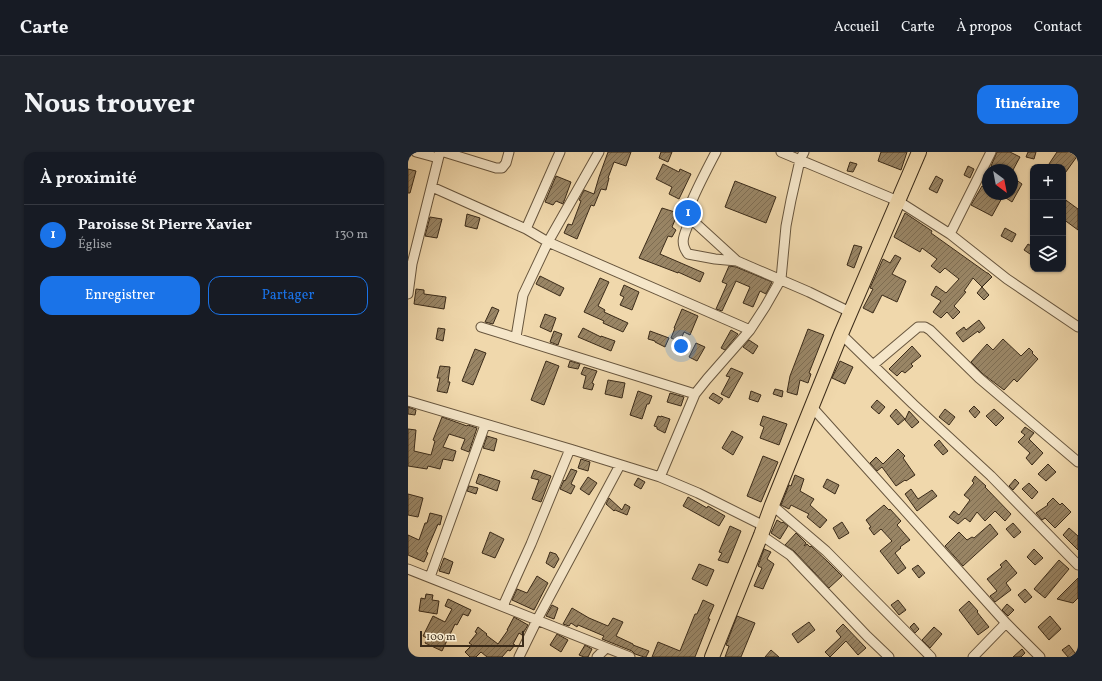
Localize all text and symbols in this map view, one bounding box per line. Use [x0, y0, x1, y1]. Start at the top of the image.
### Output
text: Carte [20, 15, 68, 41]
text: Accueil [834, 18, 879, 37]
text: Carte [901, 18, 935, 37]
text: À propos [957, 18, 1012, 37]
text: Contact [1034, 18, 1082, 37]
text: Nous trouver [24, 85, 195, 124]
button: Itinéraire [977, 85, 1078, 124]
north arrow [982, 164, 1018, 200]
map controls [1030, 164, 1066, 272]
button: + [1030, 164, 1066, 200]
text: À proximité [40, 167, 137, 190]
pin: 1 [675, 198, 701, 228]
button: − [1030, 200, 1066, 236]
text: Paroisse St Pierre Xavier [78, 215, 252, 236]
text: 1 [50, 226, 56, 244]
text: 130 m [335, 226, 368, 244]
text: Église [78, 236, 112, 254]
button: layers [1030, 236, 1066, 272]
button: Enregistrer [40, 276, 200, 315]
button: Partager [208, 276, 368, 315]
your location [671, 336, 691, 356]
scale bar [420, 629, 524, 648]
text: 100 m [426, 630, 456, 645]

